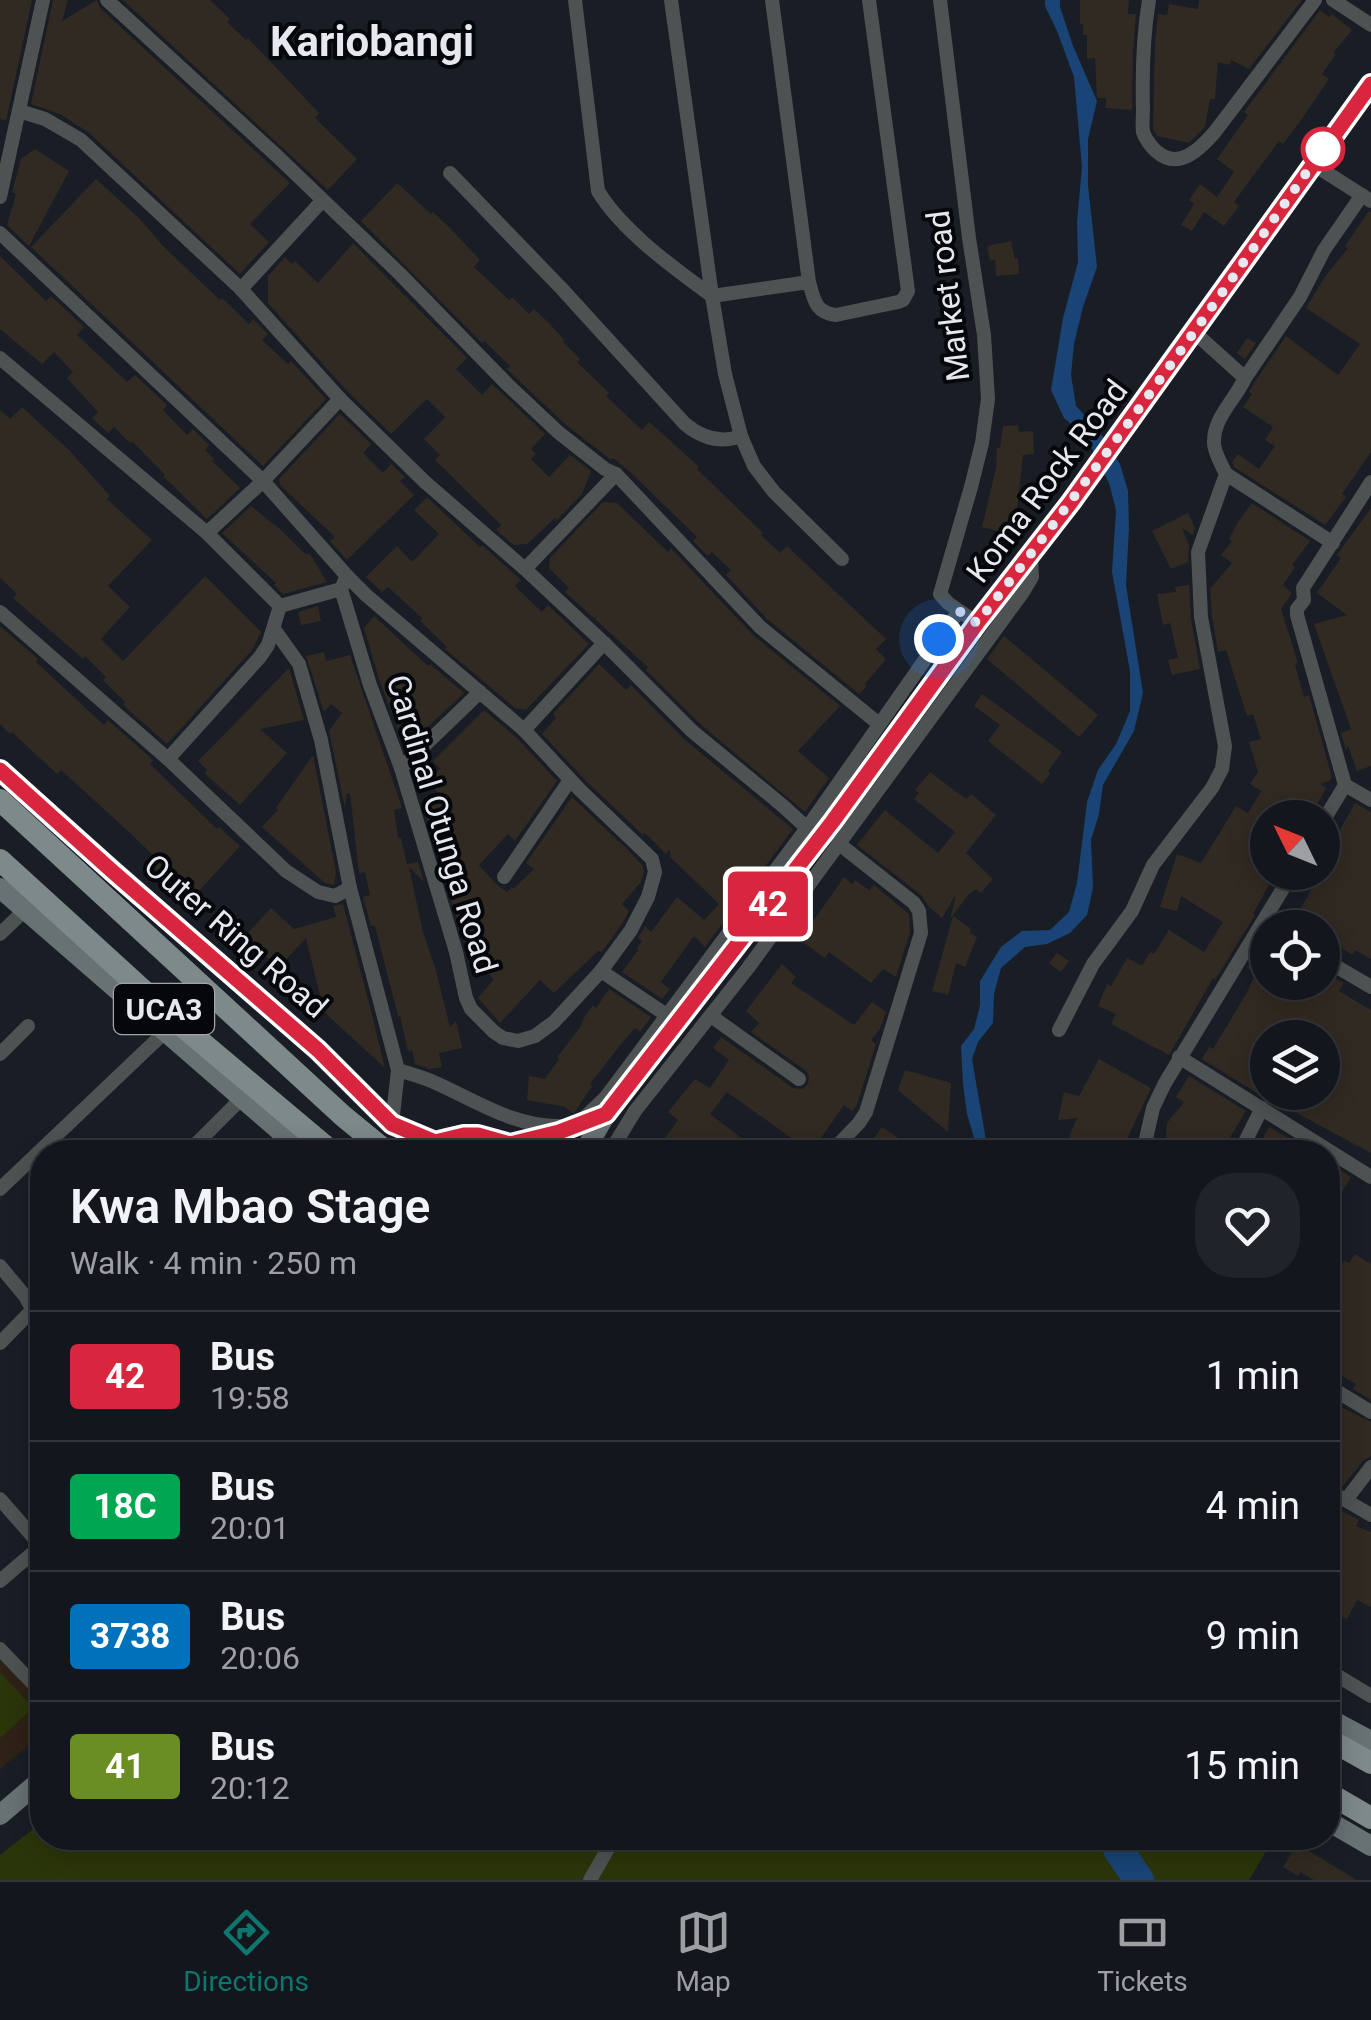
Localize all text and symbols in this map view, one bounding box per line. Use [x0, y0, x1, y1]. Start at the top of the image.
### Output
district label: Kariobangi [270, 17, 474, 66]
unlabelled marker [1302, 128, 1344, 170]
street label: Market road [919, 208, 977, 384]
street label: Koma Rock Road [959, 372, 1135, 590]
your location [914, 614, 964, 664]
street label: Cardinal Otunga Road [379, 670, 505, 978]
north arrow [1250, 800, 1340, 890]
map controls [1250, 800, 1340, 1110]
street label: Outer Ring Road [137, 846, 335, 1026]
line badge: 42 [723, 872, 813, 936]
text: 42 [748, 884, 788, 925]
button: locate [1250, 910, 1340, 1000]
road number: UCA3 [114, 984, 214, 1034]
button: layers [1250, 1020, 1340, 1110]
button: heart [1195, 1173, 1300, 1278]
text: Kwa Mbao Stage [70, 1178, 430, 1235]
text: Walk · 4 min · 250 m [70, 1244, 357, 1282]
text: Bus [210, 1335, 275, 1379]
text: 1 min [1206, 1354, 1300, 1398]
text: 42 [105, 1356, 145, 1397]
text: 19:58 [210, 1379, 290, 1417]
text: Bus [210, 1465, 275, 1509]
text: 4 min [1206, 1484, 1300, 1528]
text: 18C [93, 1486, 157, 1527]
text: 20:01 [210, 1509, 290, 1547]
text: Bus [220, 1595, 285, 1639]
text: 9 min [1206, 1614, 1300, 1658]
text: 3738 [90, 1616, 170, 1657]
text: 20:06 [220, 1639, 300, 1677]
text: Bus [210, 1725, 275, 1769]
text: 15 min [1184, 1744, 1300, 1788]
text: 41 [105, 1746, 145, 1787]
text: 20:12 [210, 1769, 290, 1807]
tab: Directions [183, 1905, 309, 1998]
tab: Map [675, 1905, 731, 1998]
tab: Tickets [1097, 1905, 1188, 1998]

